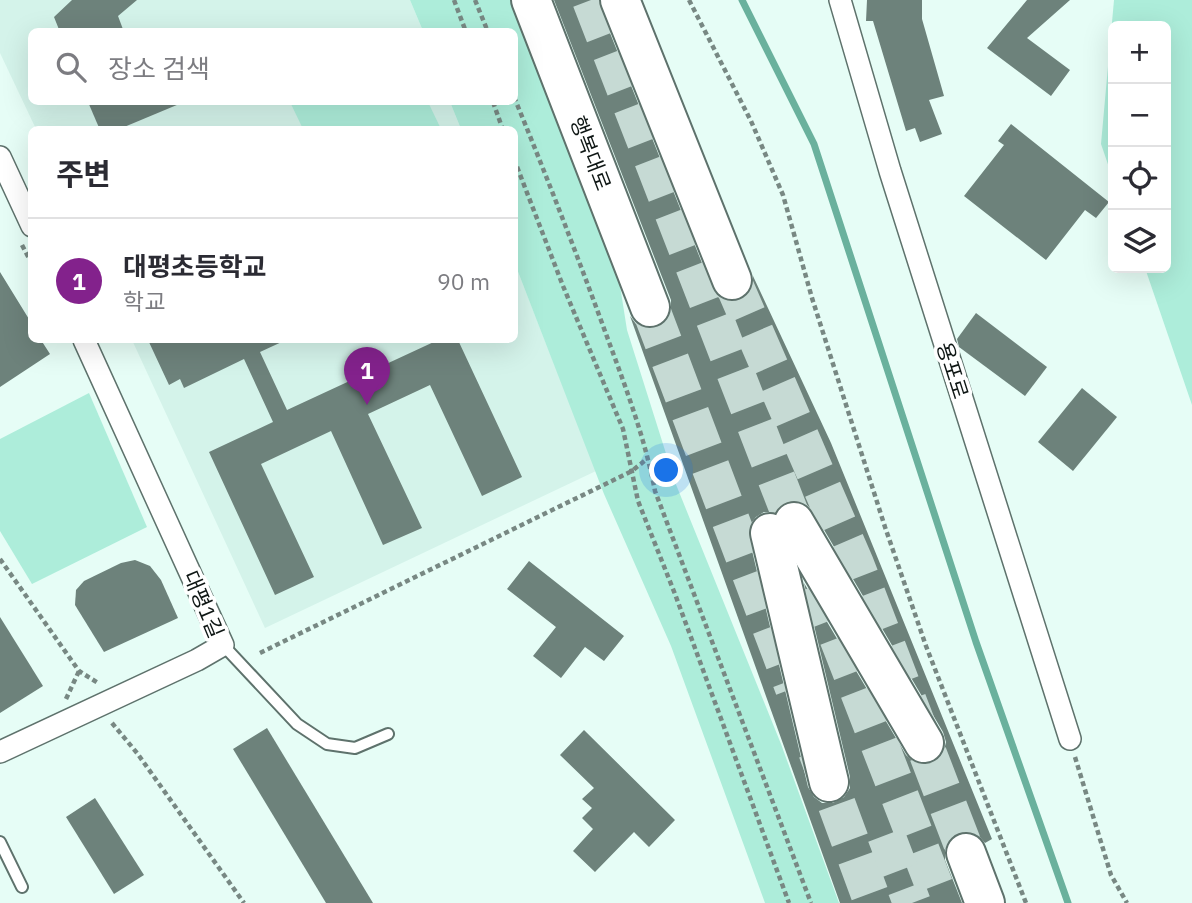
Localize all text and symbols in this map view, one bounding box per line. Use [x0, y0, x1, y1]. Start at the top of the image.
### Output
map controls [1108, 21, 1171, 273]
button: + [1108, 21, 1171, 84]
search box [28, 28, 518, 105]
icon: search [52, 48, 90, 86]
text: 장소 검색 [108, 51, 210, 85]
button: − [1108, 84, 1171, 147]
street label: 행복대로 [564, 112, 618, 194]
button: locate [1108, 147, 1171, 210]
text: 주변 [56, 154, 111, 193]
button: layers [1108, 210, 1171, 273]
text: 대평초등학교 [123, 249, 267, 283]
text: 1 [72, 266, 86, 296]
text: 90 m [437, 266, 490, 296]
text: 학교 [123, 286, 165, 316]
street label: 용포로 [931, 338, 975, 402]
pin: 1 [344, 347, 390, 405]
your location [649, 453, 683, 487]
street label: 대평1길 [177, 566, 231, 642]

